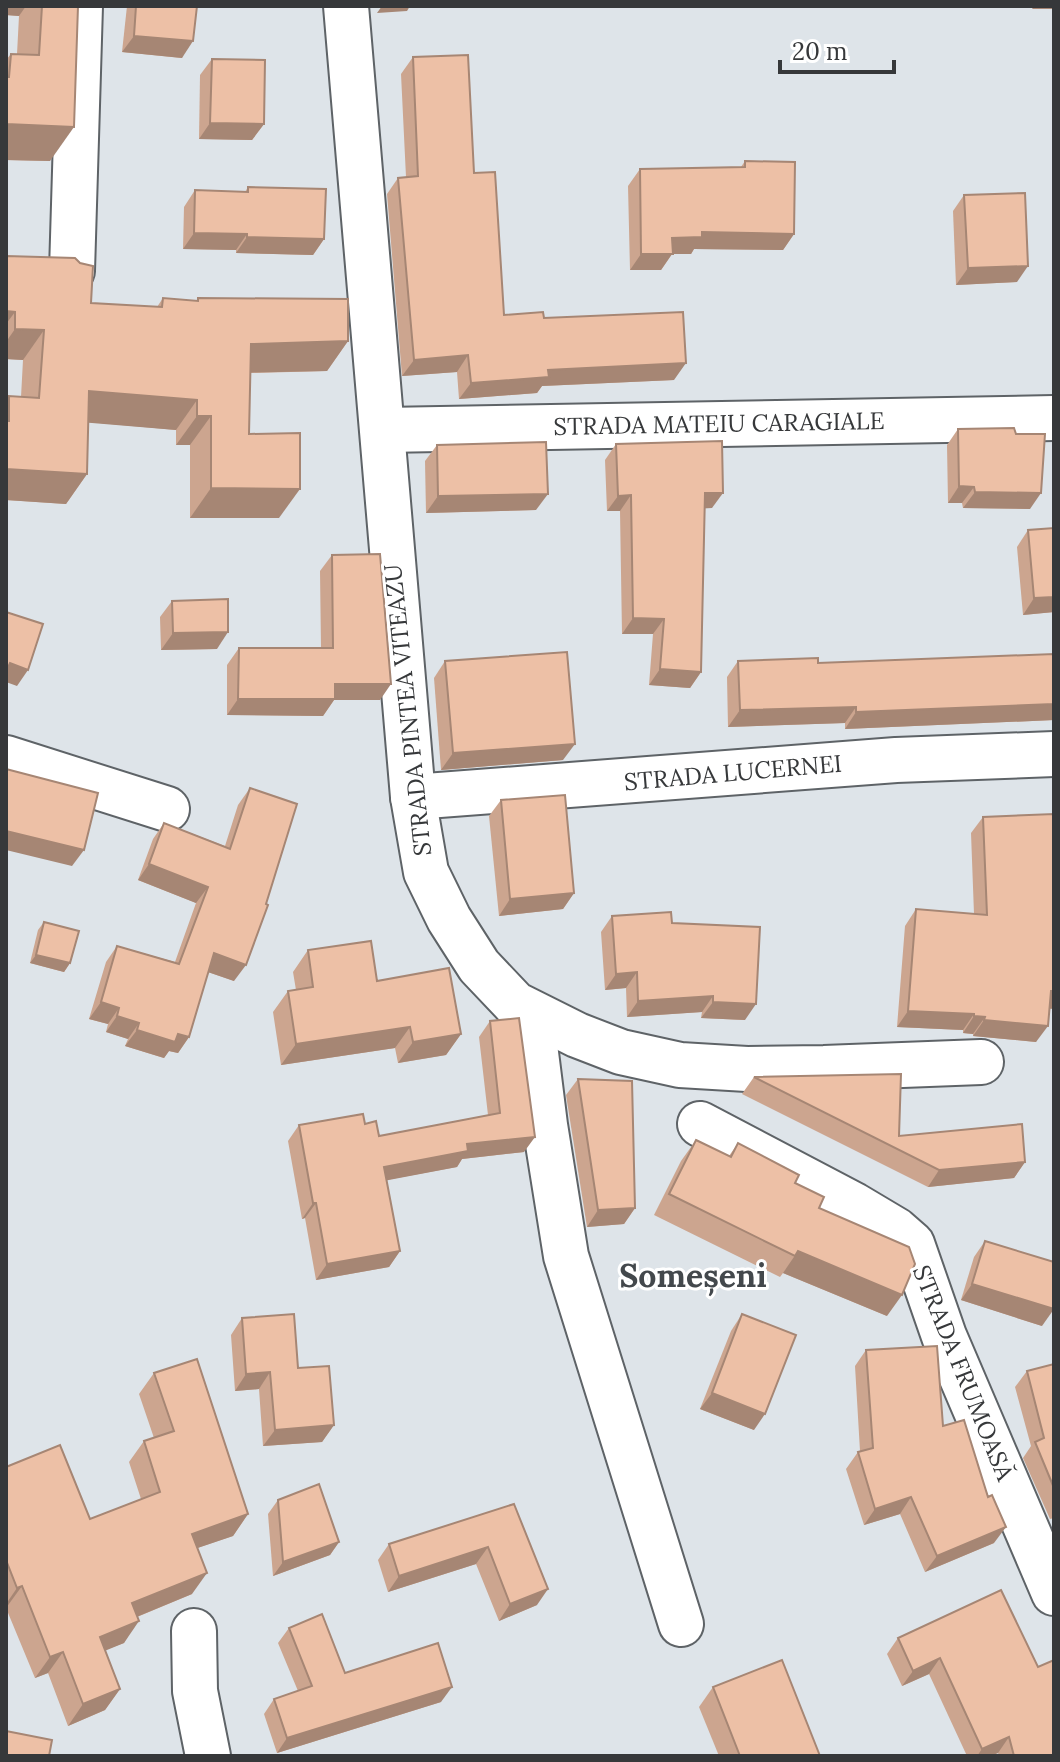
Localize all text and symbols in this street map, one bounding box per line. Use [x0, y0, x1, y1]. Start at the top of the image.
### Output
scale bar [780, 24, 894, 74]
text: 20 m [792, 36, 848, 67]
street label: STRADA MATEIU CARAGIALE [553, 405, 885, 442]
street label: STRADA PINTEA VITEAZU [377, 563, 438, 858]
street label: STRADA LUCERNEI [623, 748, 843, 797]
district label: Someșeni [619, 1255, 767, 1297]
street label: STRADA FRUMOASĂ [906, 1261, 1021, 1486]

